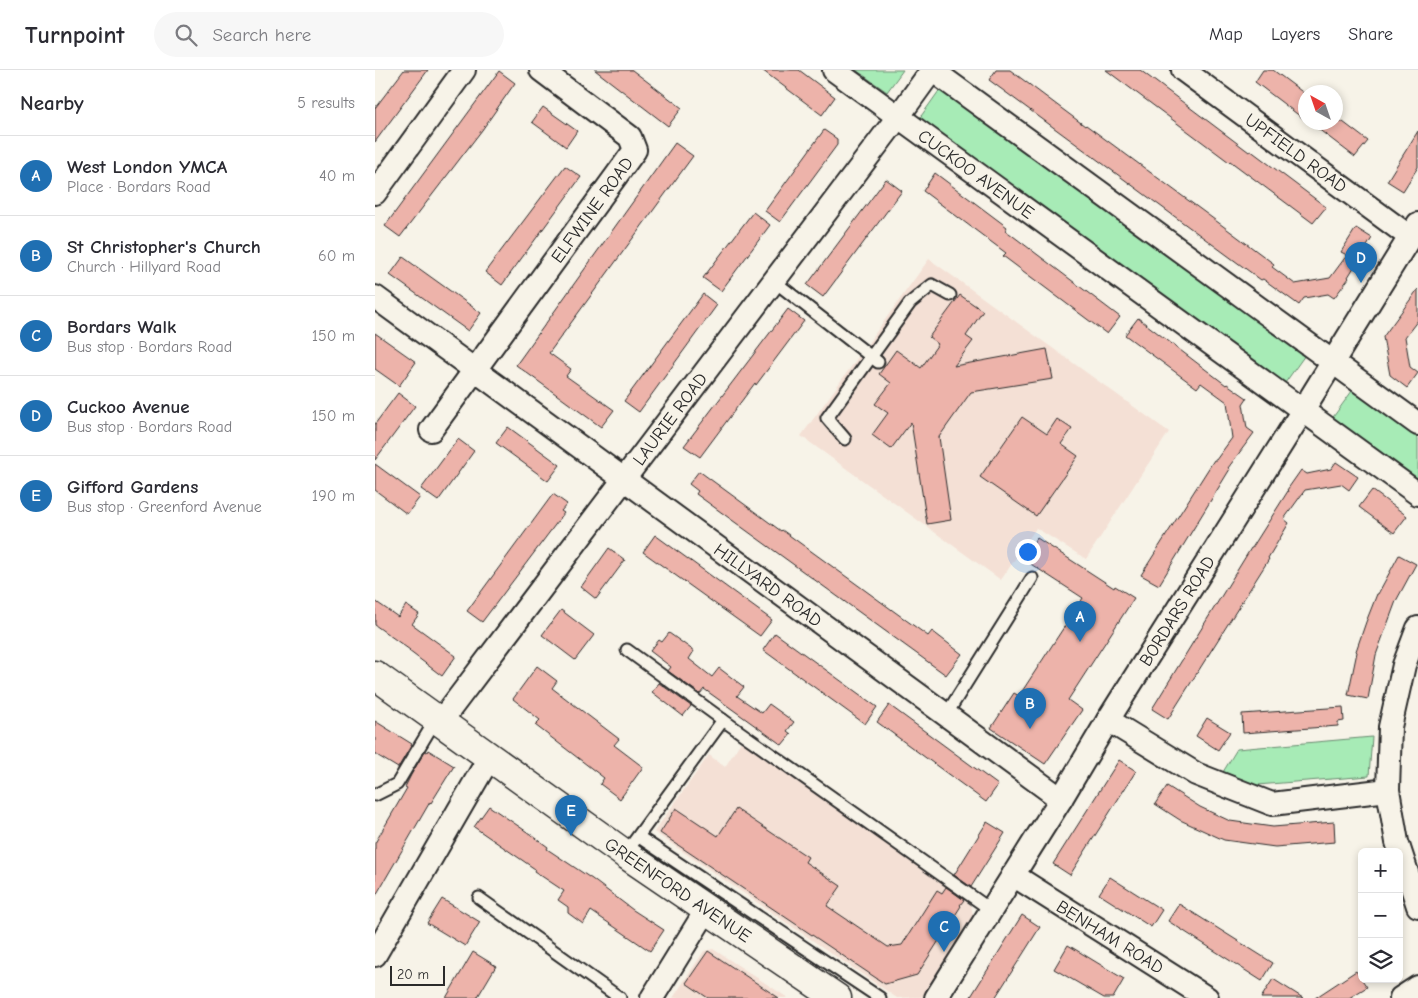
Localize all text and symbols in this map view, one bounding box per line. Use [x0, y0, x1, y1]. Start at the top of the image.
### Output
search box [154, 12, 504, 57]
text: Turnpoint [25, 21, 124, 49]
icon: search [172, 21, 200, 49]
text: Search here [212, 24, 311, 46]
text: Map [1209, 24, 1243, 45]
text: Layers [1271, 24, 1320, 45]
text: Share [1348, 24, 1393, 45]
north arrow [1298, 85, 1343, 130]
text: Nearby [20, 91, 84, 115]
text: 5 results [297, 94, 355, 112]
street label: UPFIELD ROAD [1241, 109, 1351, 198]
street label: CUCKOO AVENUE [914, 125, 1038, 224]
street label: ELFWINE ROAD [547, 153, 638, 267]
text: West London YMCA [67, 156, 227, 178]
text: A [32, 167, 40, 185]
text: 40 m [319, 167, 355, 185]
text: Place · Bordars Road [67, 178, 211, 196]
text: St Christopher's Church [67, 236, 261, 258]
pin: D [1345, 242, 1377, 283]
text: B [31, 247, 41, 265]
text: 60 m [318, 247, 355, 265]
text: Church · Hillyard Road [67, 258, 221, 276]
text: Bordars Walk [67, 316, 176, 338]
text: C [31, 327, 41, 345]
text: 150 m [312, 327, 355, 345]
text: Bus stop · Bordars Road [67, 338, 232, 356]
street label: LAURIE ROAD [629, 369, 712, 470]
text: Cuckoo Avenue [67, 396, 190, 418]
text: D [31, 407, 41, 425]
text: 150 m [312, 407, 355, 425]
text: Bus stop · Bordars Road [67, 418, 232, 436]
text: Gifford Gardens [67, 476, 198, 498]
text: E [31, 487, 41, 505]
text: 190 m [312, 487, 355, 505]
text: Bus stop · Greenford Avenue [67, 498, 262, 516]
street label: HILLYARD ROAD [710, 539, 826, 632]
your location [1015, 539, 1041, 565]
street label: BORDARS ROAD [1135, 552, 1220, 670]
pin: A [1064, 601, 1096, 642]
pin: B [1014, 688, 1046, 729]
pin: E [555, 795, 587, 836]
street label: GREENFORD AVENUE [601, 834, 755, 947]
map controls [1358, 848, 1403, 983]
button: + [1358, 848, 1403, 893]
button: − [1358, 893, 1403, 938]
street label: BENHAM ROAD [1052, 896, 1167, 979]
pin: C [928, 911, 960, 952]
button: layers [1358, 938, 1403, 983]
scale bar [390, 963, 445, 986]
text: 20 m [397, 966, 429, 983]

